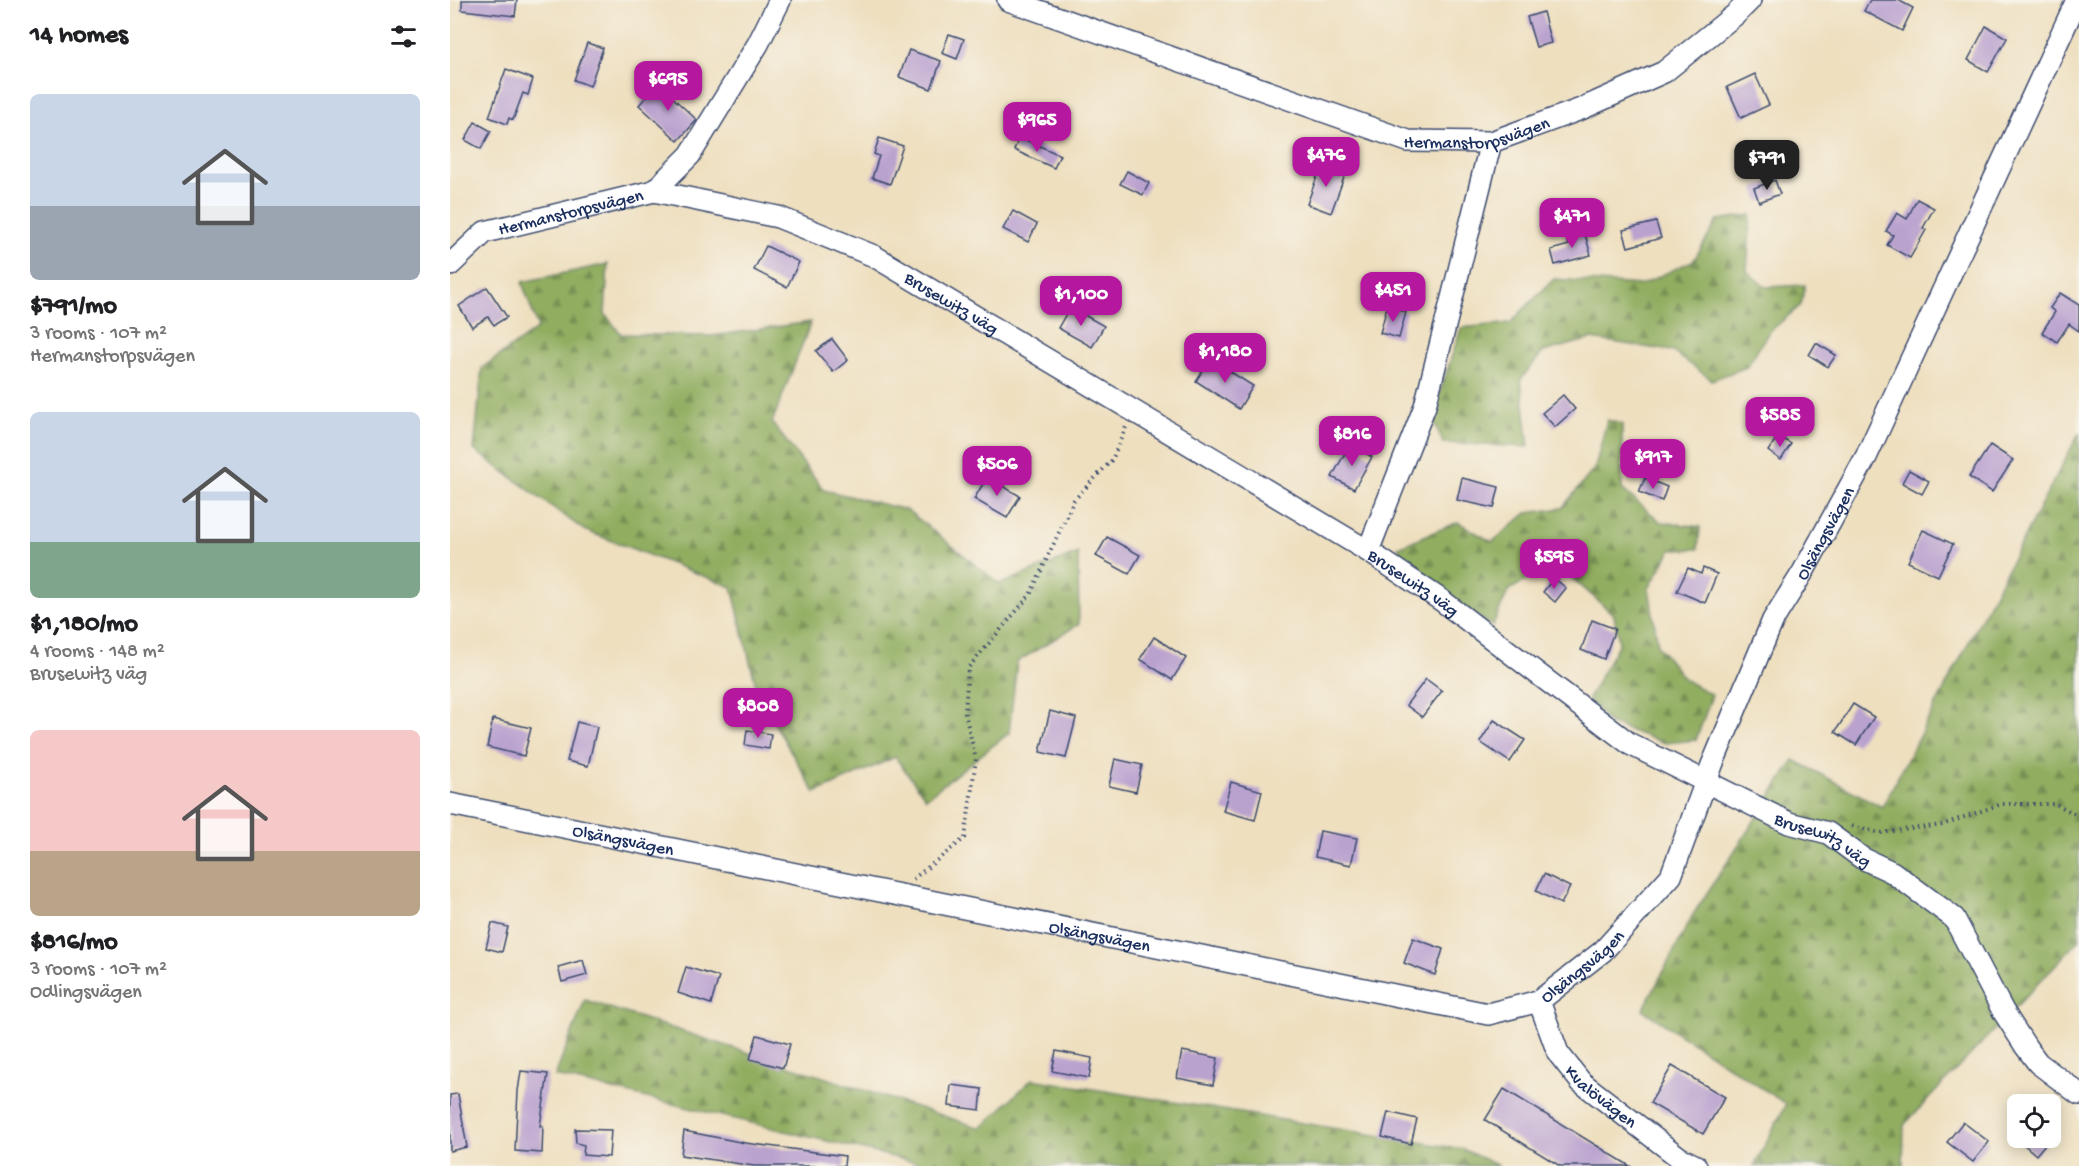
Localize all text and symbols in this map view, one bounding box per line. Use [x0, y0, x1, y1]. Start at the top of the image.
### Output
icon: filters [387, 20, 420, 53]
text: 14 homes [30, 21, 128, 52]
pin: $695 [632, 61, 704, 112]
text: $695 [648, 69, 688, 92]
pin: $965 [1001, 102, 1073, 153]
text: $965 [1017, 110, 1057, 133]
street label: Hermanstorpsvägen [1403, 113, 1553, 155]
icon: home [171, 133, 279, 241]
pin: $476 [1290, 137, 1362, 188]
pin: $791 [1731, 140, 1803, 191]
text: $476 [1307, 145, 1345, 168]
text: $791 [1748, 148, 1786, 171]
street label: Hermanstorpsvägen [496, 186, 646, 241]
pin: $471 [1536, 198, 1608, 249]
text: $471 [1554, 206, 1590, 229]
street label: Brusewitz väg [899, 268, 1001, 341]
pin: $451 [1357, 272, 1429, 323]
pin: $1,100 [1032, 276, 1130, 327]
text: $451 [1374, 280, 1412, 303]
text: $1,100 [1054, 284, 1108, 307]
text: $791/mo [30, 292, 117, 323]
text: 3 rooms · 107 m² [30, 323, 167, 346]
pin: $1,180 [1176, 333, 1274, 384]
text: $1,180 [1198, 341, 1252, 364]
text: Hermanstorpsvägen [30, 346, 195, 369]
pin: $585 [1744, 397, 1816, 448]
text: $585 [1760, 405, 1800, 428]
pin: $816 [1316, 416, 1388, 467]
text: $816 [1333, 424, 1371, 447]
pin: $917 [1617, 439, 1689, 490]
pin: $506 [961, 446, 1033, 497]
text: $917 [1634, 447, 1672, 470]
icon: home [171, 451, 279, 559]
text: $506 [977, 454, 1018, 477]
street label: Olsängsvägen [1793, 483, 1861, 585]
pin: $595 [1518, 539, 1590, 590]
street label: Brusewitz väg [1362, 545, 1462, 623]
text: $595 [1534, 547, 1574, 570]
text: $1,180/mo [30, 610, 138, 641]
text: 4 rooms · 148 m² [30, 641, 165, 664]
text: Brusewitz väg [30, 664, 147, 687]
pin: $808 [722, 688, 794, 739]
text: $808 [737, 696, 779, 719]
icon: home [171, 769, 279, 877]
street label: Brusewitz väg [1769, 809, 1873, 873]
street label: Olsängsvägen [570, 821, 676, 862]
street label: Olsängsvägen [1047, 917, 1152, 959]
street label: Olsängsvägen [1537, 926, 1630, 1009]
text: $816/mo [30, 928, 118, 959]
text: 3 rooms · 107 m² [30, 959, 167, 982]
text: Odlingsvägen [30, 982, 142, 1005]
street label: Kvalövägen [1559, 1062, 1640, 1134]
map controls [2007, 1094, 2061, 1148]
button: locate [2007, 1094, 2061, 1148]

